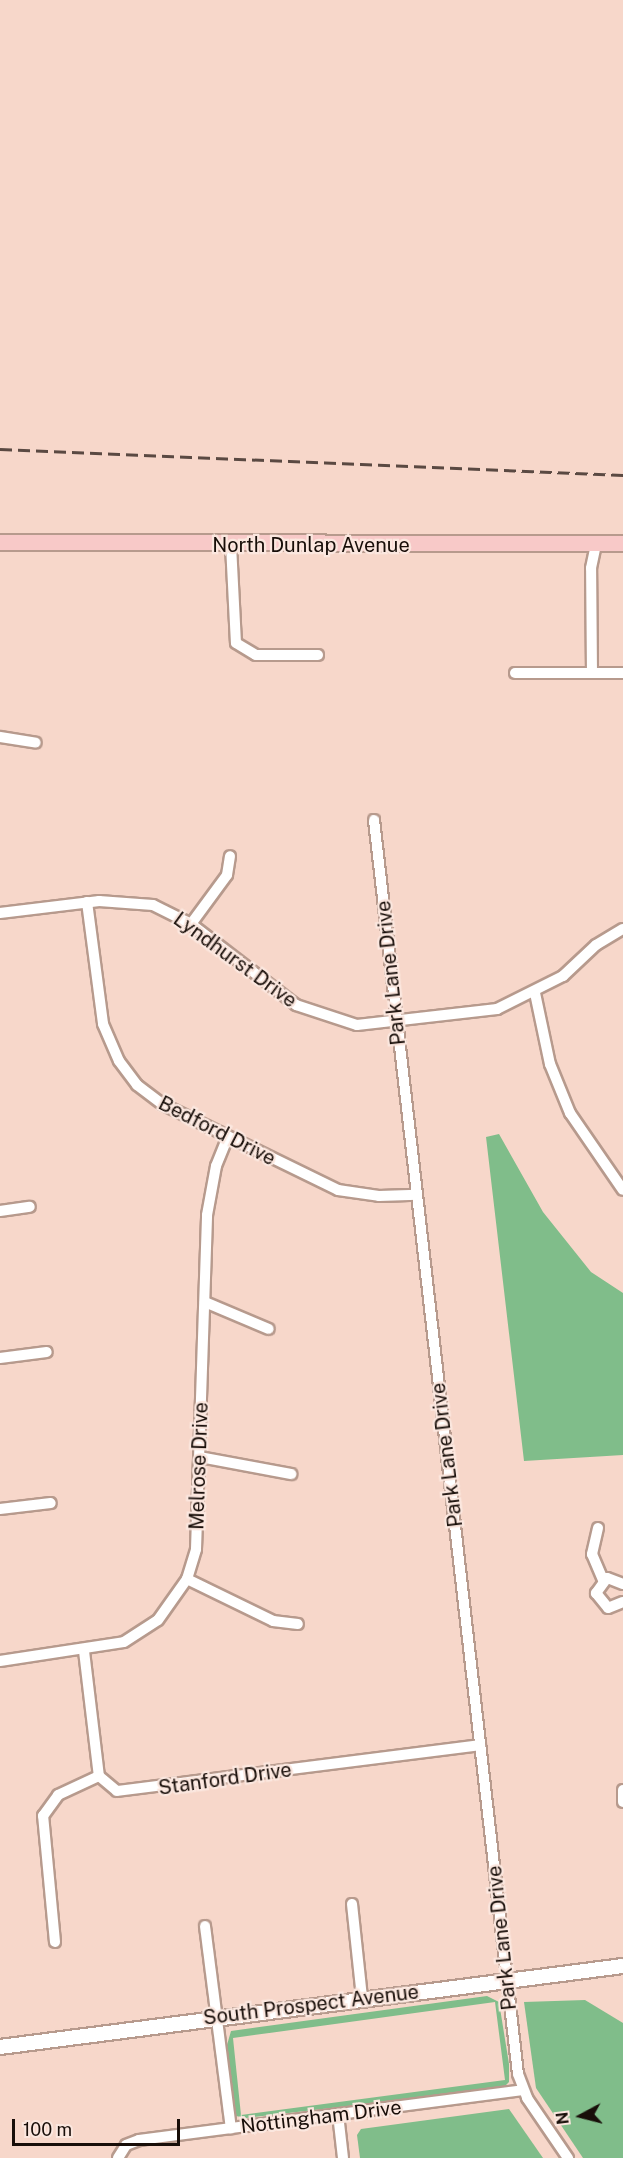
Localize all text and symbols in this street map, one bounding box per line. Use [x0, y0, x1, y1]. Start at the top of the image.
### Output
street label: North Dunlap Avenue [212, 533, 410, 557]
street label: Park Lane Drive [371, 899, 411, 1047]
street label: Lyndhurst Drive [169, 907, 301, 1013]
street label: Bedford Drive [154, 1091, 280, 1171]
street label: Park Lane Drive [426, 1381, 468, 1529]
street label: Melrose Drive [185, 1402, 213, 1530]
street label: Stanford Drive [157, 1758, 293, 1800]
street label: Park Lane Drive [482, 1864, 522, 2012]
street label: South Prospect Avenue [202, 1980, 420, 2030]
north arrow [551, 2086, 611, 2146]
street label: Nottingham Drive [239, 2095, 403, 2139]
scale bar [15, 2107, 183, 2145]
text: N [552, 2111, 573, 2126]
text: 100 m [23, 2119, 72, 2140]

